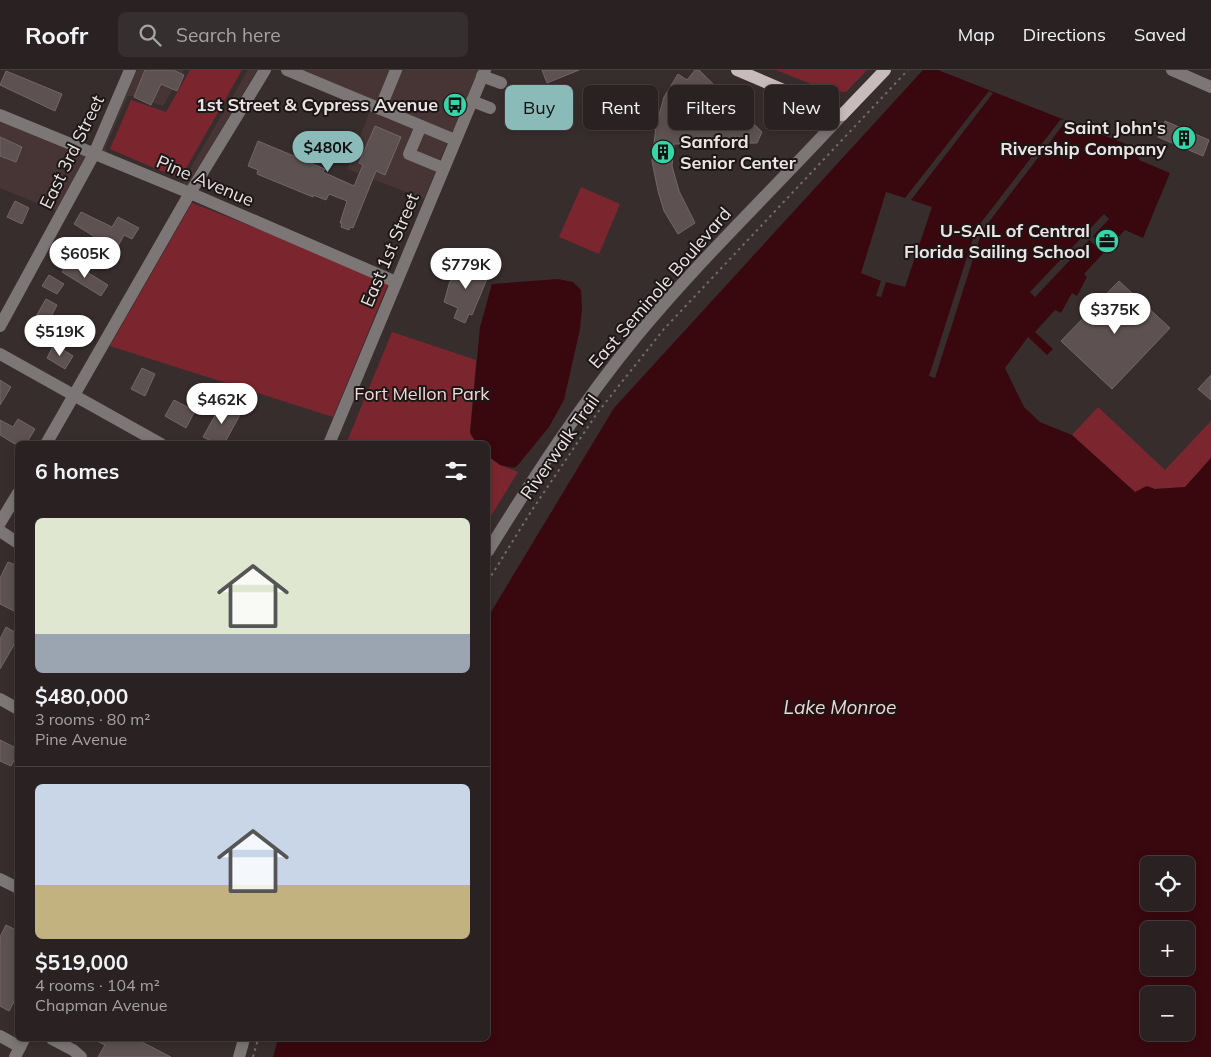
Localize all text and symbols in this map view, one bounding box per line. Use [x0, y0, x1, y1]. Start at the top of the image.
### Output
search box [118, 12, 468, 57]
text: Roofr [25, 20, 88, 50]
icon: search [136, 21, 164, 49]
text: Search here [176, 23, 281, 47]
text: Map [958, 23, 995, 46]
text: Directions [1023, 23, 1106, 46]
text: Saved [1134, 23, 1186, 46]
chip: Buy [505, 85, 573, 130]
chip: Rent [583, 85, 658, 130]
chip: Filters [668, 85, 754, 130]
chip: New [764, 85, 839, 130]
street label: East 3rd Street [34, 91, 109, 212]
bus stop icon: 1st Street & Cypress Avenue [442, 92, 468, 118]
place label: 1st Street & Cypress Avenue [196, 93, 438, 116]
place label: Saint John's Rivership Company [1000, 116, 1166, 160]
building icon: Saint John's Rivership Company [1171, 125, 1197, 151]
place label: Sanford Senior Center [680, 130, 797, 174]
pin: $480K [293, 131, 363, 173]
text: $480K [303, 137, 353, 157]
building icon: Sanford Senior Center [650, 139, 676, 165]
street label: Pine Avenue [153, 150, 257, 211]
street label: East 1st Street [355, 189, 424, 310]
street label: East Seminole Boulevard [583, 202, 736, 373]
place label: U-SAIL of Central Florida Sailing School [904, 219, 1090, 263]
office icon: U-SAIL of Central Florida Sailing School [1094, 228, 1120, 254]
pin: $605K [50, 236, 120, 279]
text: $605K [60, 243, 110, 263]
pin: $779K [431, 248, 501, 290]
text: $779K [441, 254, 491, 274]
pin: $375K [1080, 292, 1150, 335]
text: $375K [1090, 299, 1140, 319]
pin: $519K [25, 314, 95, 357]
text: $519K [35, 321, 85, 341]
pin: $462K [187, 382, 257, 425]
park label: Fort Mellon Park [354, 382, 490, 405]
text: $462K [197, 389, 247, 409]
street label: Riverwalk Trail [515, 390, 604, 504]
icon: filters [442, 457, 470, 485]
text: 6 homes [35, 458, 119, 484]
icon: home [208, 551, 298, 641]
text: $480,000 [35, 683, 128, 709]
water label: Lake Monroe [784, 695, 896, 719]
text: 3 rooms · 80 m² [35, 709, 150, 729]
text: Pine Avenue [35, 729, 127, 749]
icon: home [208, 816, 298, 906]
map controls [1140, 856, 1195, 1041]
button: locate [1140, 856, 1195, 911]
button: + [1140, 921, 1195, 976]
text: $519,000 [35, 949, 128, 975]
text: 4 rooms · 104 m² [35, 975, 160, 995]
button: − [1140, 986, 1195, 1041]
text: Chapman Avenue [35, 995, 167, 1015]

